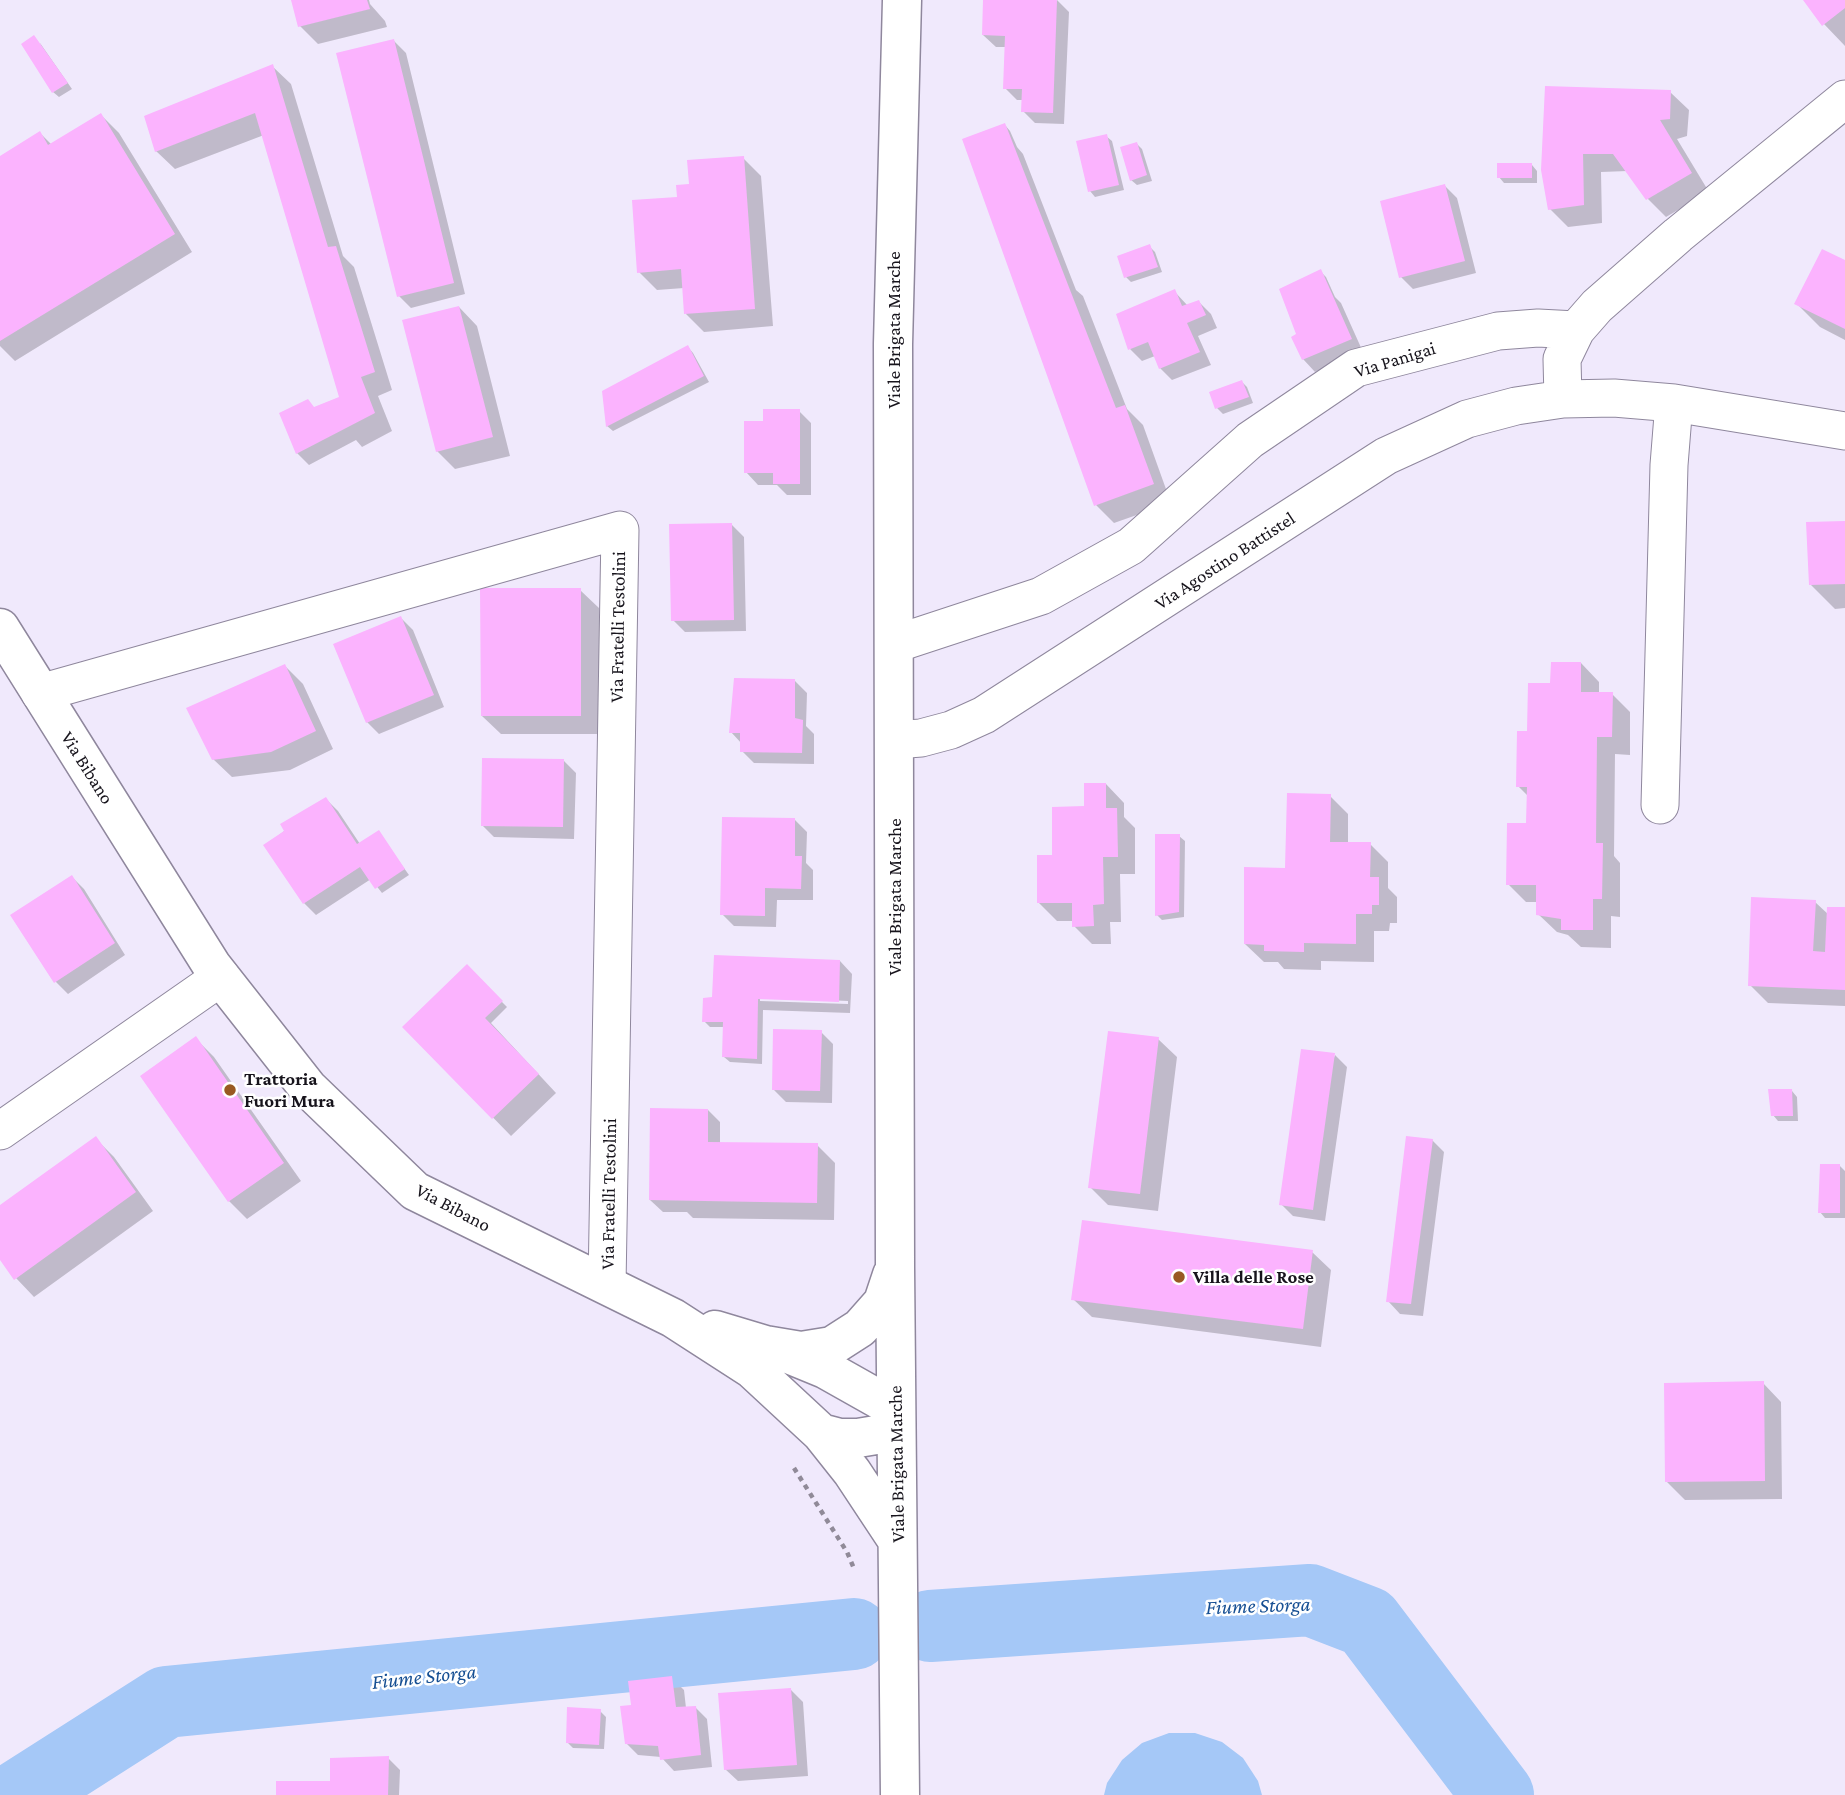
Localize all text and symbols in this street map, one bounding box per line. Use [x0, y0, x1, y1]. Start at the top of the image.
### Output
street label: Viale Brigata Marche [883, 251, 905, 409]
street label: Via Panigai [1352, 337, 1438, 383]
street label: Via Agostino Battistel [1151, 507, 1299, 615]
street label: Via Fratelli Testolini [605, 551, 631, 703]
street label: Via Bibano [56, 727, 118, 809]
street label: Viale Brigata Marche [884, 818, 906, 976]
place label: Trattoria Fuori Mura [244, 1068, 335, 1112]
marker: Trattoria Fuori Mura [222, 1082, 238, 1098]
street label: Via Fratelli Testolini [596, 1118, 622, 1270]
street label: Via Bibano [412, 1179, 494, 1237]
place label: Villa delle Rose [1193, 1266, 1314, 1288]
marker: Villa delle Rose [1171, 1269, 1187, 1285]
street label: Viale Brigata Marche [884, 1385, 910, 1543]
water label: Fiume Storga [1205, 1592, 1311, 1620]
water label: Fiume Storga [371, 1659, 477, 1695]

